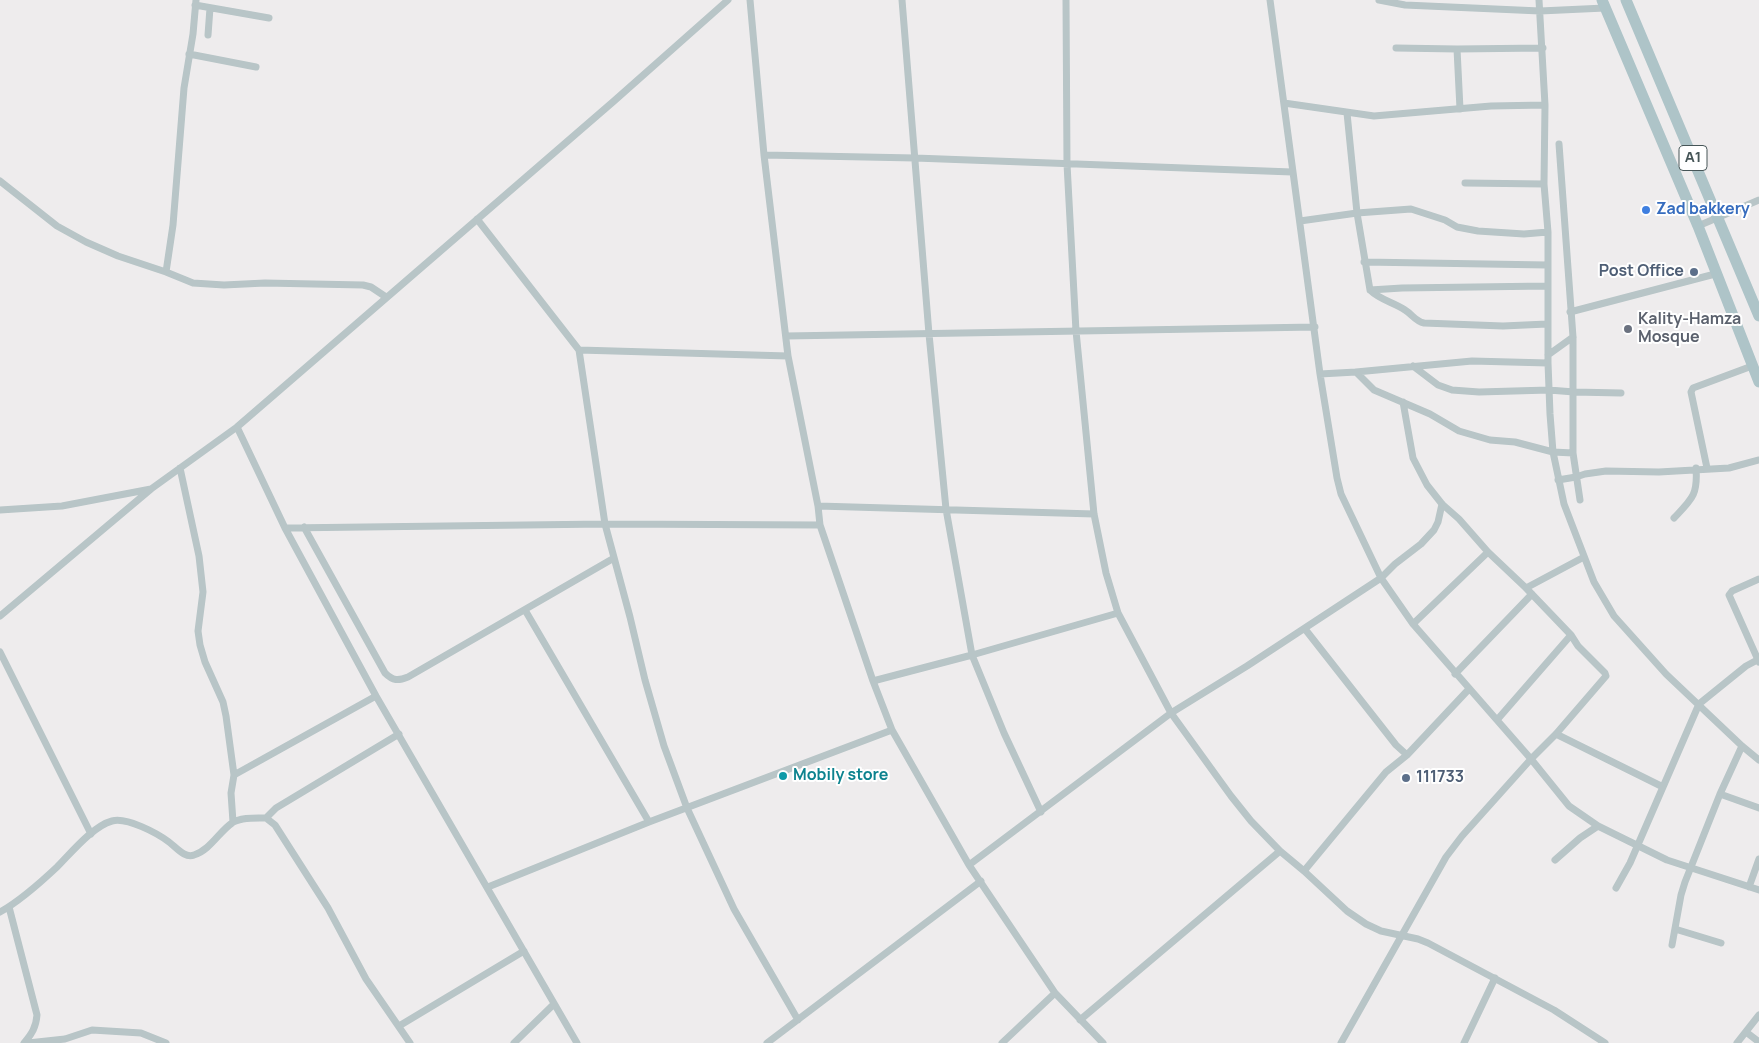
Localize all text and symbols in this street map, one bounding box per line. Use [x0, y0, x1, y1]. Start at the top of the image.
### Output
road number: A1 [1679, 146, 1707, 170]
place label: Zad bakkery [1656, 200, 1750, 220]
marker: Zad bakkery [1640, 204, 1652, 216]
place label: Post Office [1599, 262, 1684, 282]
marker: Post Office [1688, 266, 1700, 278]
place label: Kality-Hamza Mosque [1638, 310, 1741, 348]
marker: Kality-Hamza Mosque [1622, 323, 1634, 335]
place label: Mobily store [793, 766, 888, 786]
place label: 111733 [1416, 768, 1464, 788]
marker: Mobily store [777, 770, 789, 782]
marker: 111733 [1400, 772, 1412, 784]

